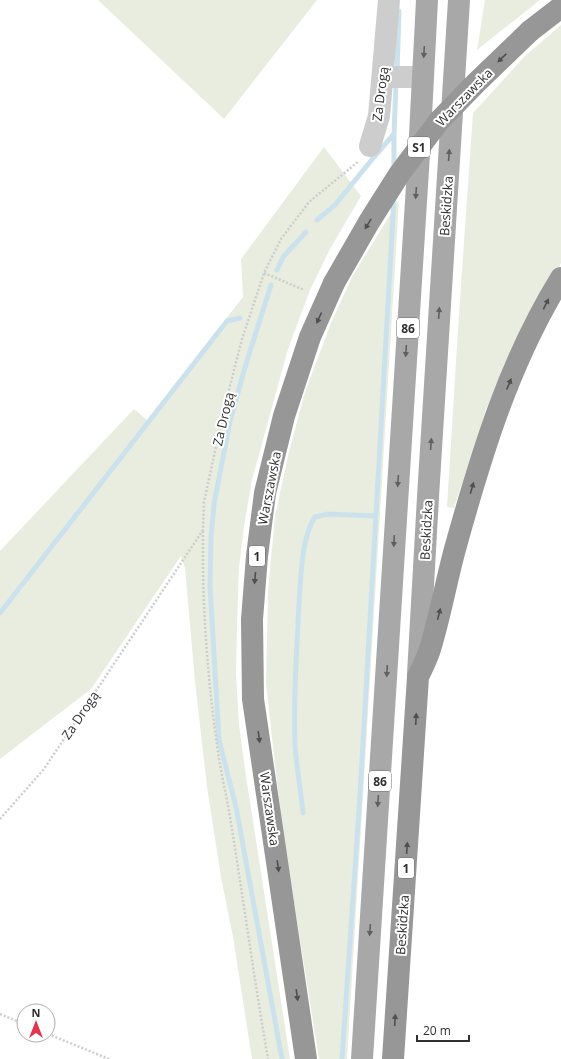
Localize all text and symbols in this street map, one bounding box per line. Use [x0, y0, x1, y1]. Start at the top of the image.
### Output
one-way arrow [421, 46, 428, 58]
one-way arrow [497, 53, 507, 63]
street label: Warszawska [432, 64, 496, 130]
street label: Za Drogą [368, 66, 392, 122]
road number: S1 [408, 137, 430, 157]
one-way arrow [446, 149, 453, 161]
street label: Beskidzka [435, 175, 457, 237]
one-way arrow [413, 187, 420, 199]
one-way arrow [365, 218, 372, 230]
one-way arrow [543, 298, 549, 309]
one-way arrow [436, 307, 443, 319]
one-way arrow [316, 313, 322, 324]
road number: 86 [397, 318, 419, 338]
one-way arrow [403, 345, 410, 357]
one-way arrow [506, 377, 512, 389]
street label: Za Drogą [208, 390, 238, 448]
one-way arrow [428, 438, 435, 450]
street label: Warszawska [253, 450, 285, 526]
one-way arrow [395, 475, 402, 487]
one-way arrow [469, 482, 475, 494]
street label: Beskidzka [415, 500, 437, 560]
one-way arrow [391, 535, 398, 547]
road number: 1 [249, 546, 265, 566]
one-way arrow [252, 572, 259, 584]
one-way arrow [436, 608, 442, 620]
one-way arrow [383, 665, 390, 677]
street label: Za Drogą [57, 687, 103, 743]
one-way arrow [412, 713, 419, 725]
one-way arrow [256, 731, 262, 743]
street label: Warszawska [256, 771, 284, 847]
road number: 86 [369, 771, 391, 791]
one-way arrow [375, 795, 382, 807]
one-way arrow [404, 842, 411, 855]
road number: 1 [398, 858, 414, 878]
one-way arrow [275, 860, 281, 872]
street label: Beskidzka [391, 894, 413, 956]
one-way arrow [367, 924, 374, 936]
one-way arrow [294, 988, 300, 1001]
north arrow [16, 1003, 56, 1043]
text: N [32, 1005, 40, 1020]
one-way arrow [392, 1013, 398, 1026]
scale bar [417, 1017, 469, 1043]
text: 20 m [423, 1022, 451, 1039]

